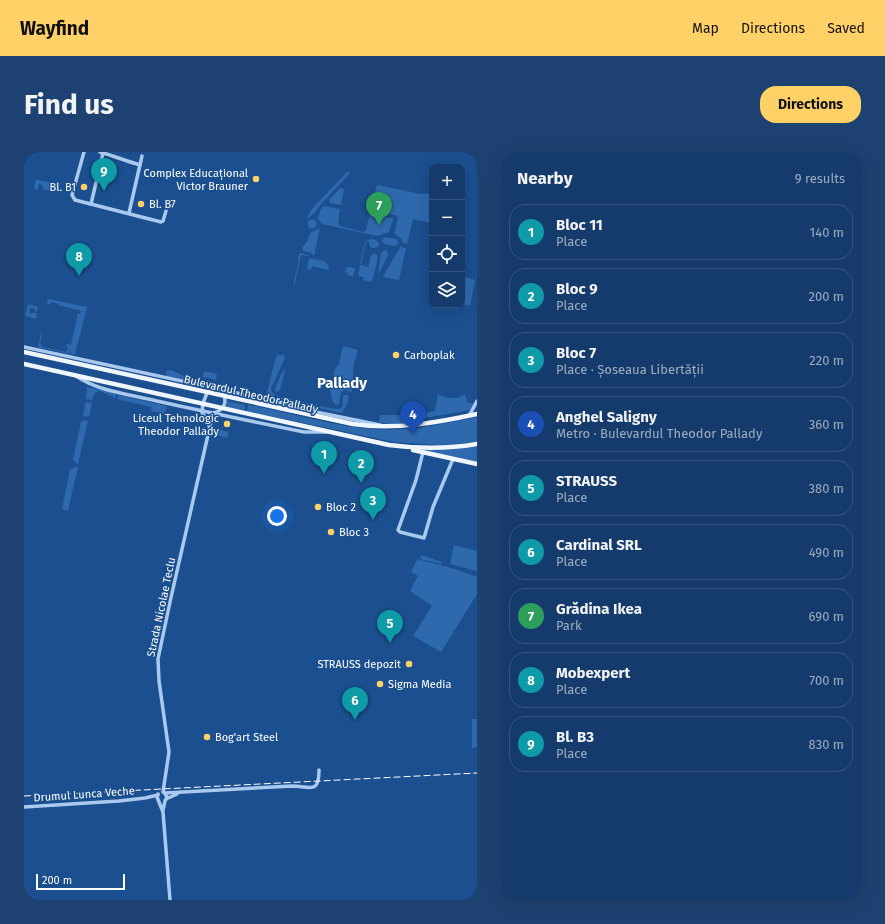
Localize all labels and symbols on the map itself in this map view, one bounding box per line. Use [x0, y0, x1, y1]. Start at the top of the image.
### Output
pin: 9 [91, 158, 117, 191]
place label: Complex Educațional Victor Brauner [144, 167, 249, 193]
marker: Complex Educațional Victor Brauner [251, 174, 261, 184]
place label: Bl. B1 [49, 181, 76, 194]
marker: Bl. B1 [79, 182, 89, 192]
pin: 7 [366, 192, 392, 225]
place label: Bl. B7 [149, 198, 176, 211]
marker: Bl. B7 [136, 199, 146, 209]
pin: 8 [66, 243, 92, 276]
place label: Carboplak [404, 349, 455, 362]
marker: Carboplak [391, 350, 401, 360]
street label: Bulevardul Theodor Pallady [183, 373, 320, 416]
district label: Pallady [317, 374, 367, 392]
pin: 4 [400, 401, 426, 434]
place label: Liceul Tehnologic Theodor Pallady [133, 412, 220, 438]
marker: Liceul Tehnologic Theodor Pallady [222, 419, 232, 429]
pin: 1 [311, 441, 337, 474]
pin: 2 [348, 450, 374, 483]
pin: 3 [360, 487, 386, 520]
place label: Bloc 2 [326, 501, 356, 514]
marker: Bloc 2 [313, 502, 323, 512]
your location [267, 506, 287, 526]
place label: Bloc 3 [339, 526, 369, 539]
marker: Bloc 3 [326, 527, 336, 537]
street label: Strada Nicolae Teclu [145, 556, 178, 658]
pin: 5 [377, 610, 403, 643]
place label: STRAUSS depozit [317, 658, 401, 671]
marker: STRAUSS depozit [404, 659, 414, 669]
place label: Sigma Media [388, 678, 451, 691]
marker: Sigma Media [375, 679, 385, 689]
pin: 6 [342, 687, 368, 720]
place label: Bog'art Steel [215, 731, 278, 744]
marker: Bog'art Steel [202, 732, 212, 742]
street label: Drumul Lunca Veche [33, 784, 135, 805]
scale bar [36, 872, 125, 891]

